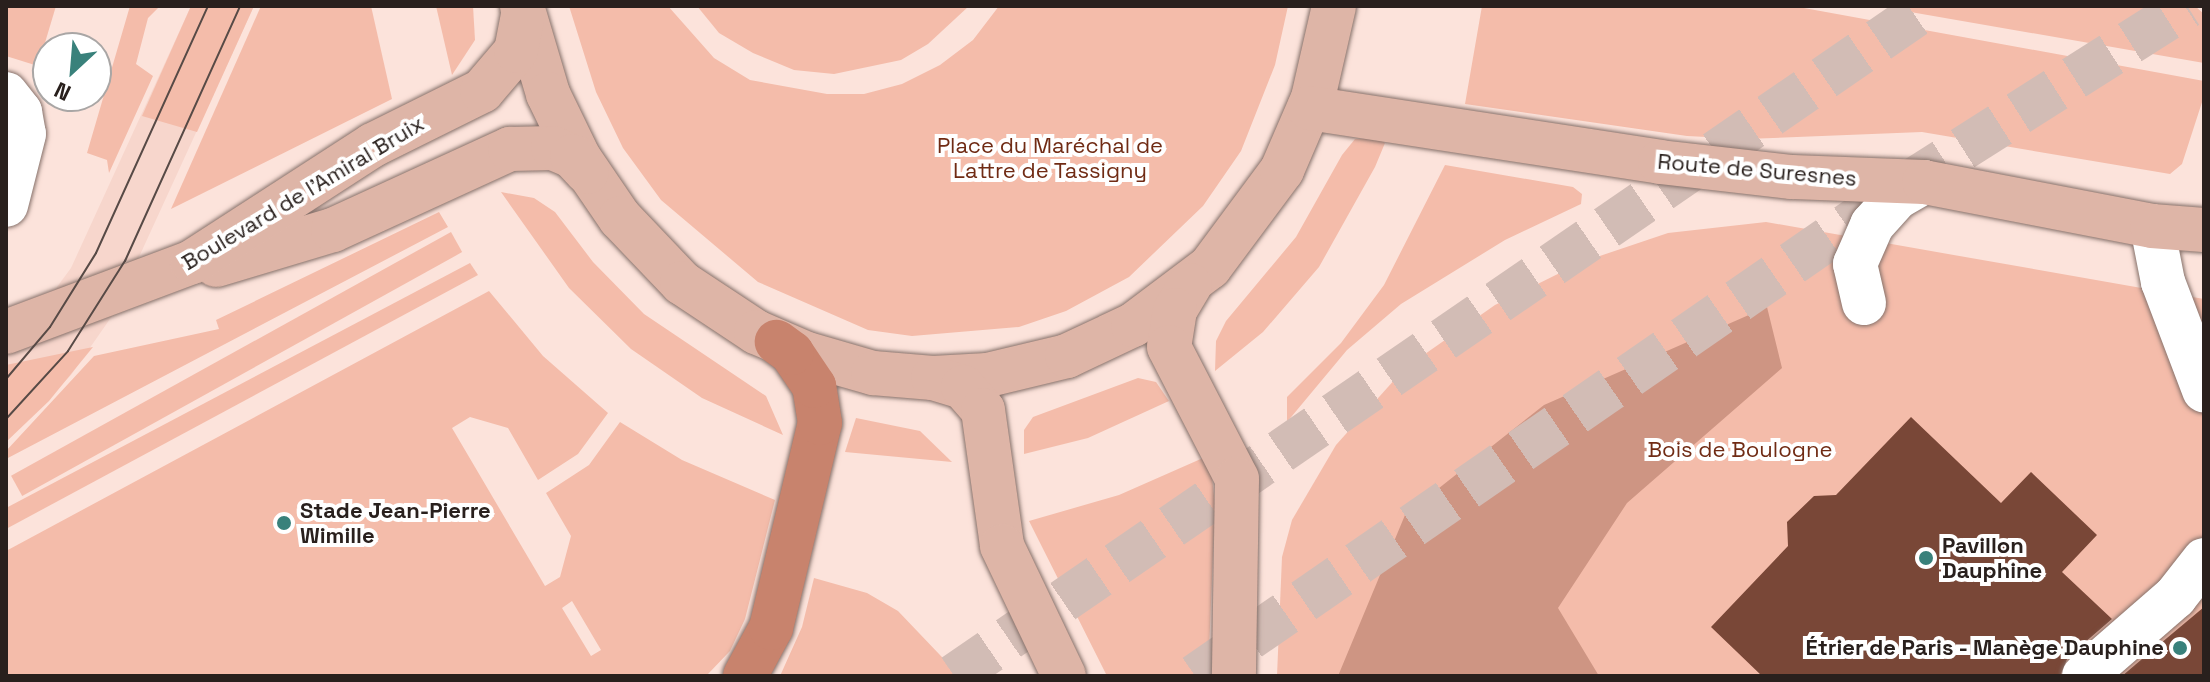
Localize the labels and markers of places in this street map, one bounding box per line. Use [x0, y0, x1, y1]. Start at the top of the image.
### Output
place label: Stade Jean-Pierre Wimille [300, 497, 491, 548]
marker: Stade Jean-Pierre Wimille [275, 514, 293, 532]
place label: Pavillon Dauphine [1942, 532, 2042, 584]
marker: Pavillon Dauphine [1917, 549, 1935, 567]
place label: Étrier de Paris - Manège Dauphine [1804, 635, 2164, 661]
marker: Étrier de Paris - Manège Dauphine [2171, 639, 2189, 657]

